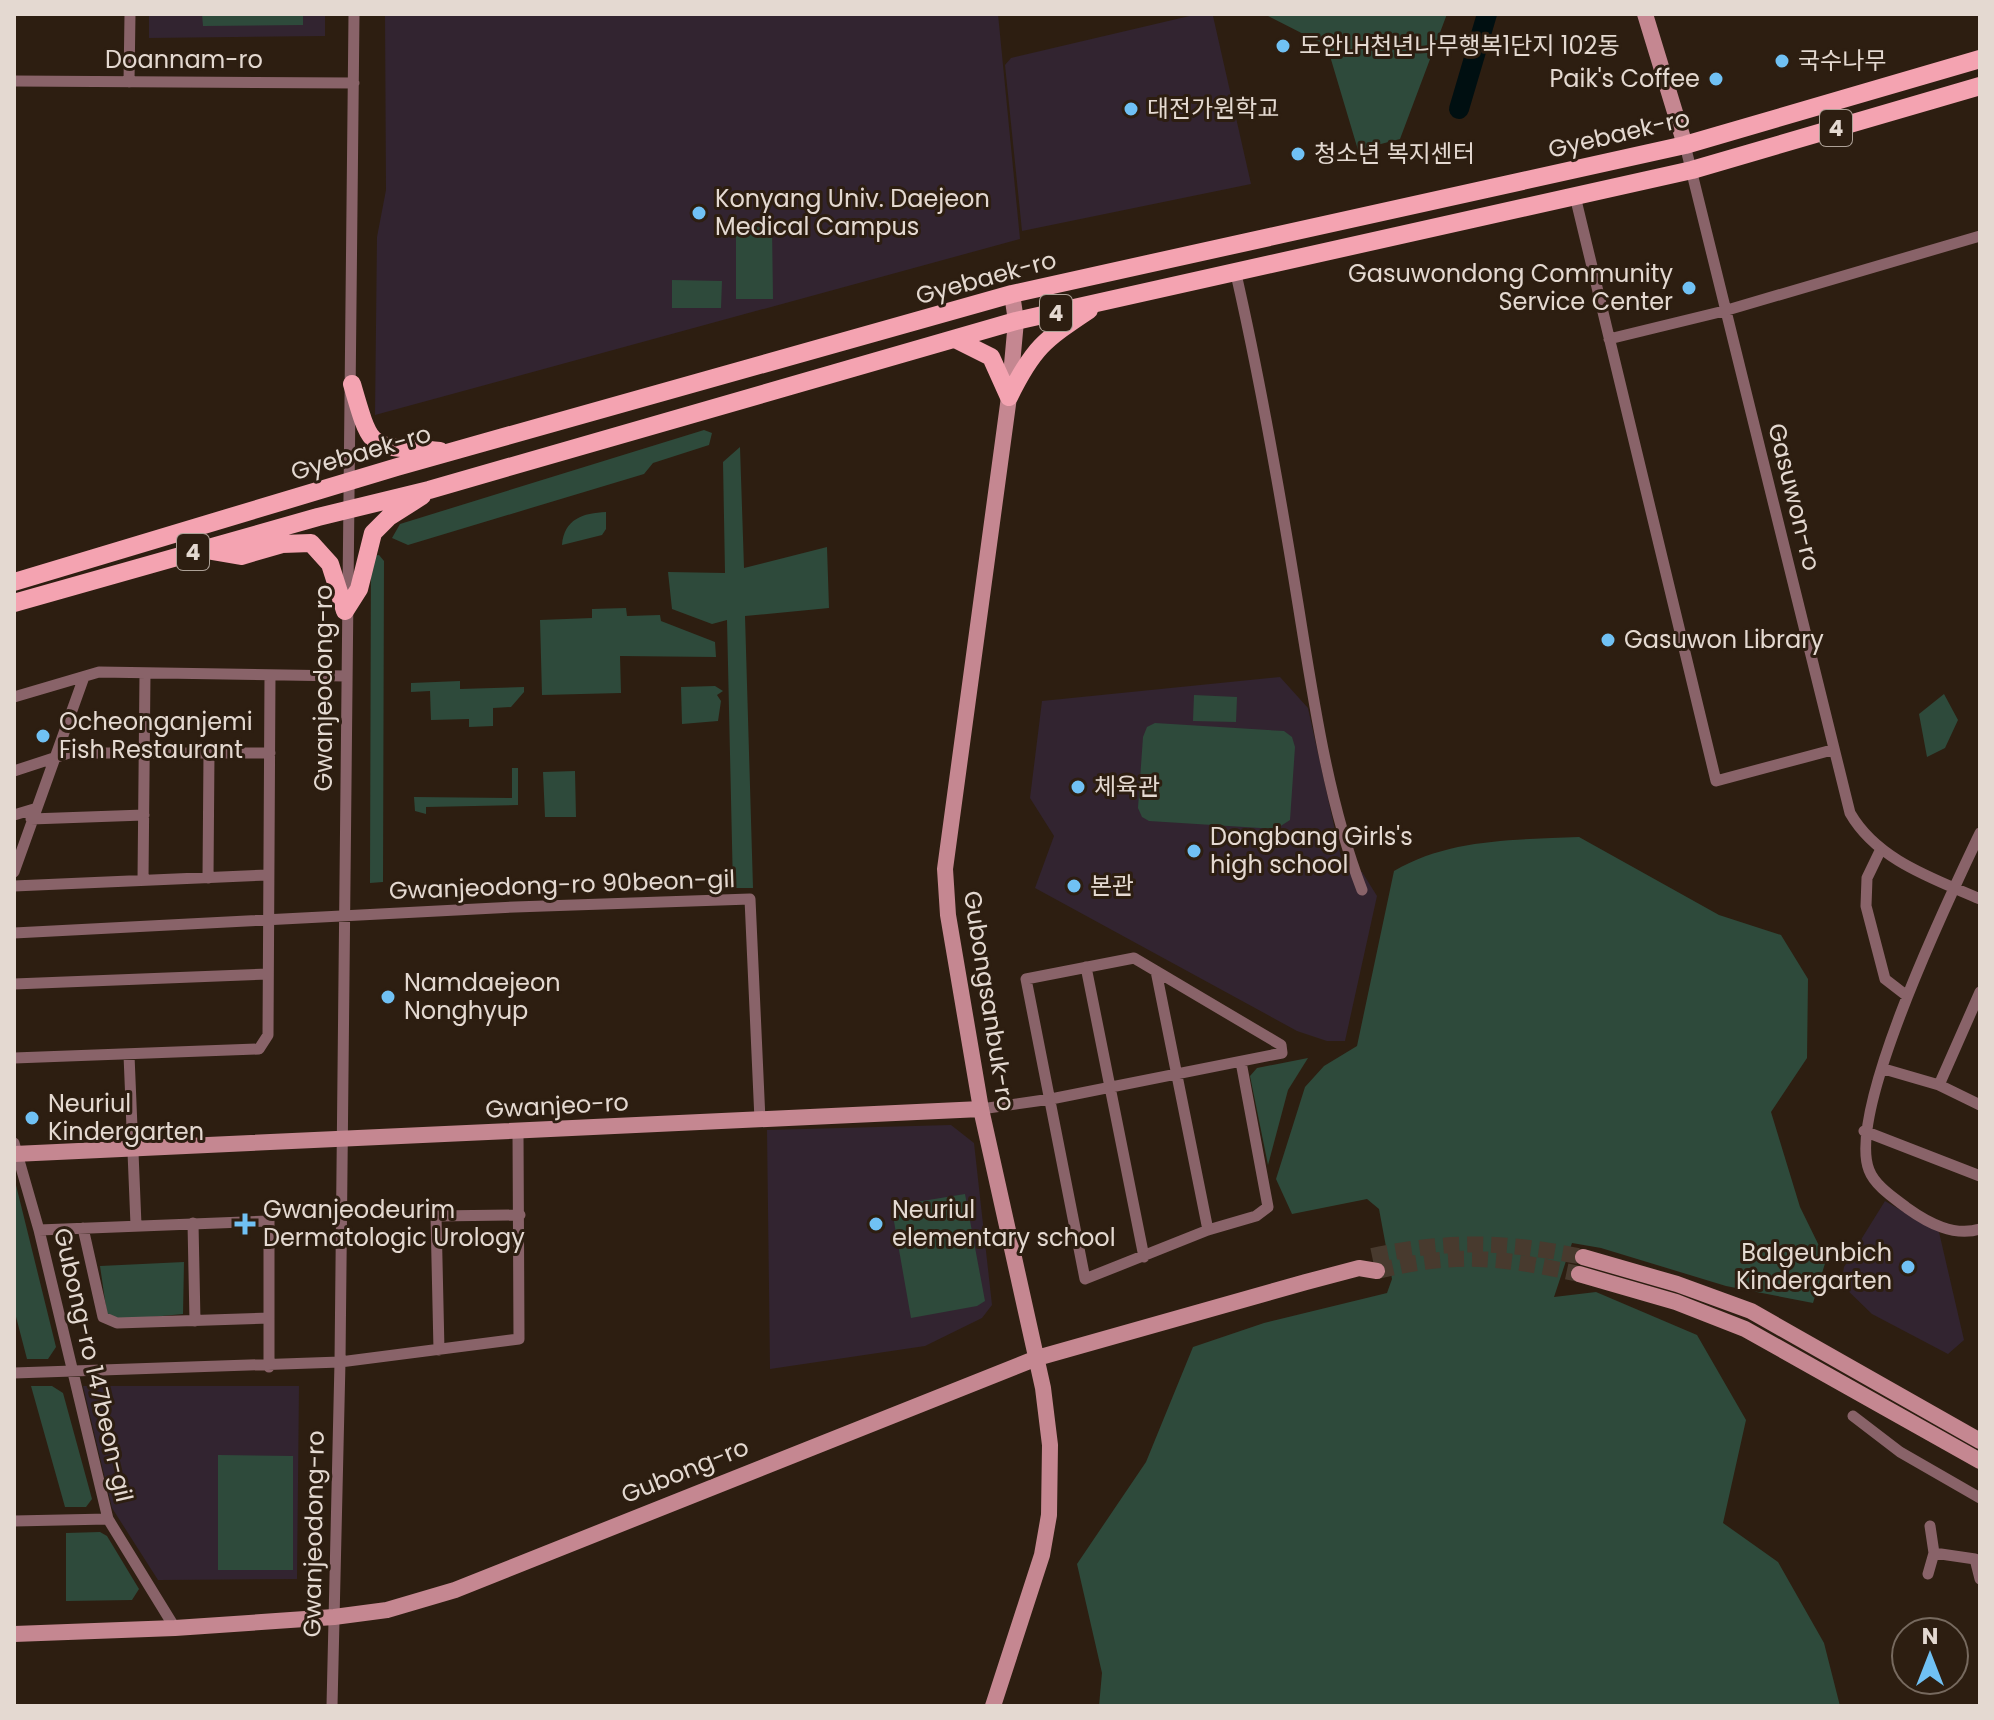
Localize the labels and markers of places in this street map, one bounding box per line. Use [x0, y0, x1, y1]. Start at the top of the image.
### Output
place label: 도안LH천년나무행복1단지 102동 [1299, 29, 1620, 62]
marker: 도안LH천년나무행복1단지 102동 [1274, 37, 1292, 55]
place label: 국수나무 [1798, 44, 1886, 77]
marker: 국수나무 [1773, 52, 1791, 70]
place label: Paik's Coffee [1549, 62, 1700, 95]
marker: Paik's Coffee [1707, 70, 1725, 88]
place label: 대전가원학교 [1147, 92, 1279, 125]
marker: 대전가원학교 [1122, 100, 1140, 118]
place label: 청소년 복지센터 [1314, 137, 1475, 170]
marker: 청소년 복지센터 [1289, 145, 1307, 163]
place label: Konyang Univ. Daejeon Medical Campus [715, 182, 990, 243]
marker: Konyang Univ. Daejeon Medical Campus [690, 204, 708, 222]
place label: Gasuwondong Community Service Center [1348, 257, 1673, 318]
marker: Gasuwondong Community Service Center [1680, 279, 1698, 297]
place label: Gasuwon Library [1624, 623, 1824, 656]
marker: Gasuwon Library [1599, 631, 1617, 649]
place label: Ocheonganjemi Fish Restaurant [59, 705, 253, 766]
marker: Ocheonganjemi Fish Restaurant [34, 727, 52, 745]
place label: 체육관 [1094, 770, 1160, 803]
marker: 체육관 [1069, 778, 1087, 796]
place label: Dongbang Girls's high school [1210, 820, 1413, 881]
marker: Dongbang Girls's high school [1185, 842, 1203, 860]
place label: 본관 [1090, 869, 1134, 902]
marker: 본관 [1065, 877, 1083, 895]
place label: Namdaejeon Nonghyup [404, 966, 561, 1027]
marker: Namdaejeon Nonghyup [379, 988, 397, 1006]
place label: Neuriul Kindergarten [48, 1087, 204, 1148]
marker: Neuriul Kindergarten [23, 1109, 41, 1127]
place label: Gwanjeodeurim Dermatologic Urology [263, 1193, 525, 1254]
place label: Neuriul elementary school [892, 1193, 1116, 1254]
marker: Gwanjeodeurim Dermatologic Urology [234, 1213, 256, 1235]
marker: Neuriul elementary school [867, 1215, 885, 1233]
place label: Balgeunbich Kindergarten [1736, 1236, 1892, 1297]
marker: Balgeunbich Kindergarten [1899, 1258, 1917, 1276]

